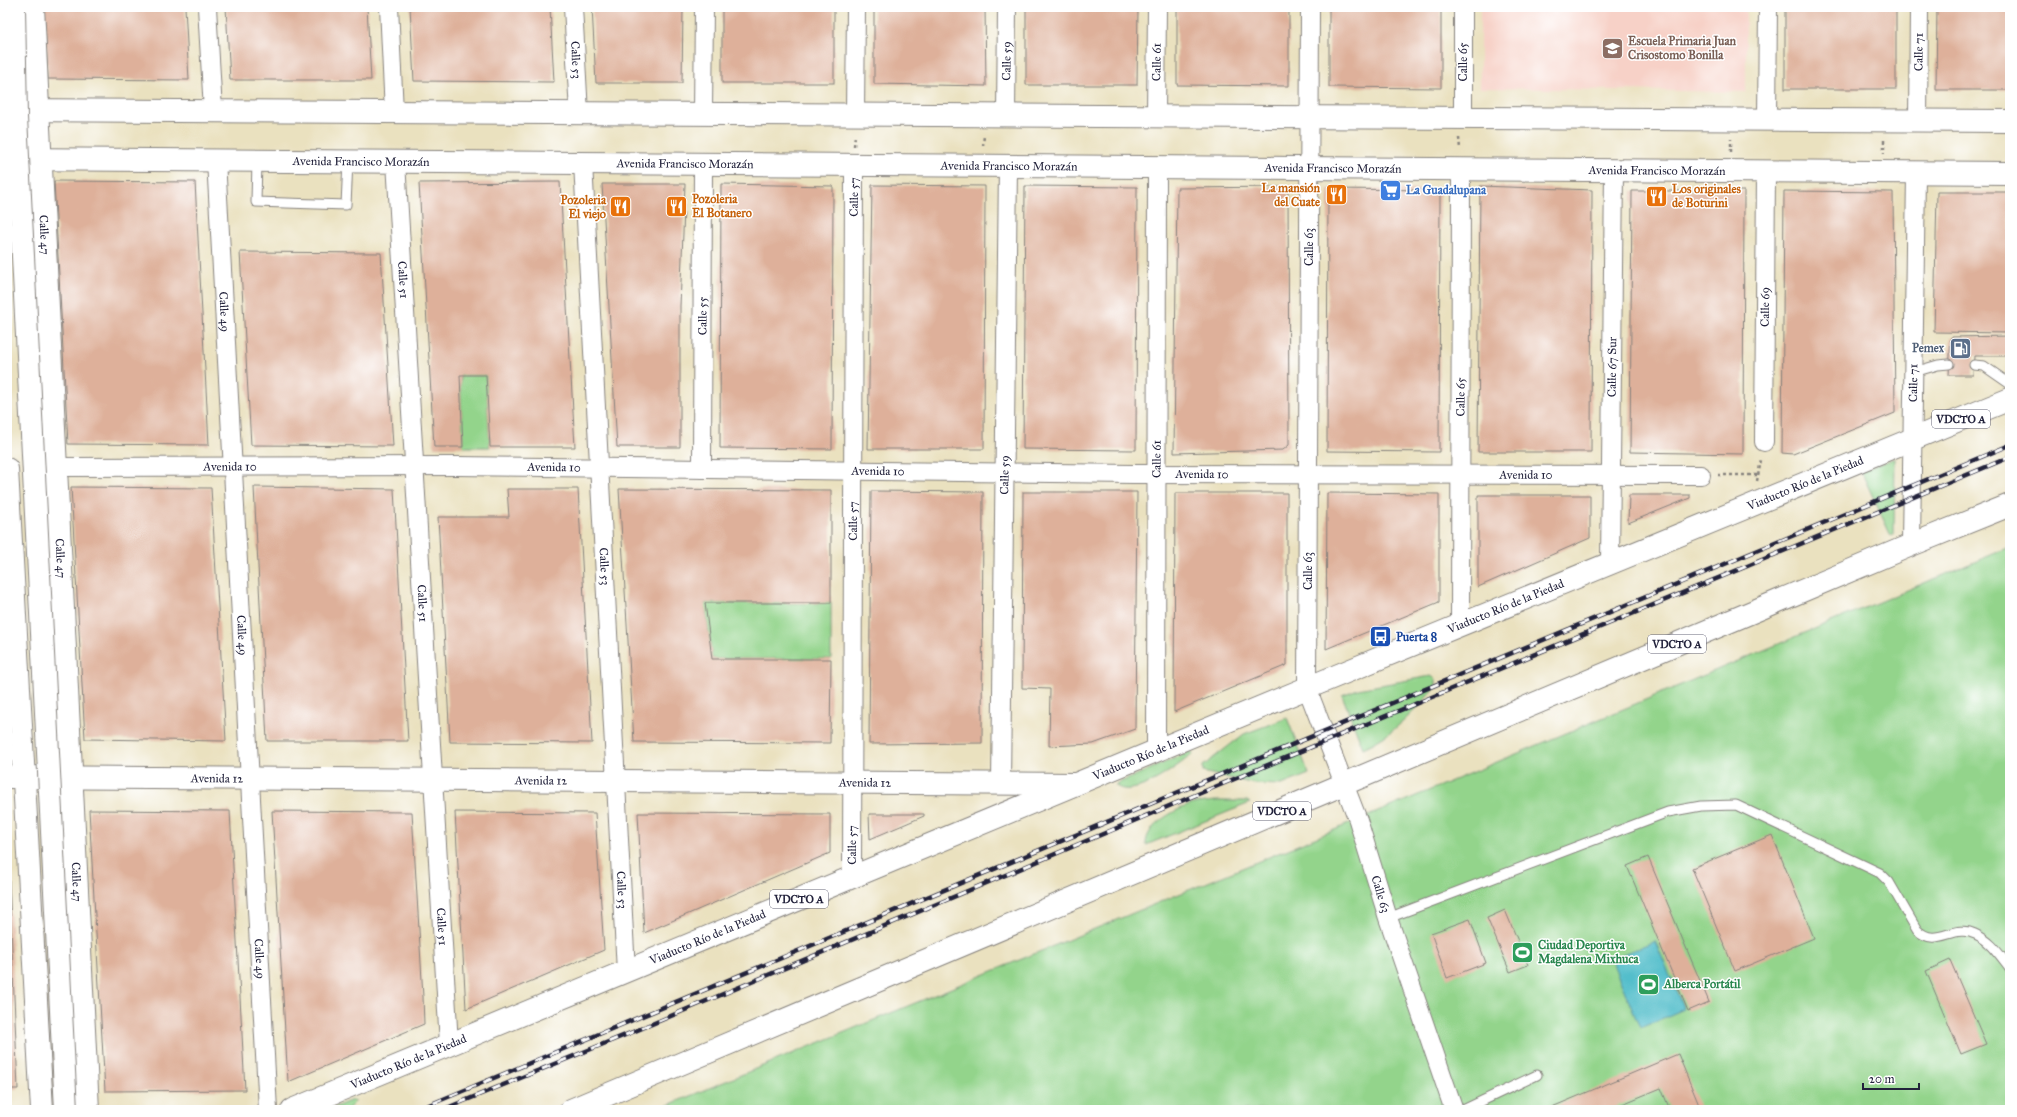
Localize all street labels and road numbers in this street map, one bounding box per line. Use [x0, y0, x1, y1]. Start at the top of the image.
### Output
street label: Calle 71 [1911, 32, 1926, 71]
street label: Calle 53 [568, 41, 584, 79]
street label: Calle 59 [999, 41, 1014, 81]
street label: Calle 65 [1456, 42, 1470, 82]
street label: Calle 61 [1149, 43, 1164, 81]
street label: Avenida Francisco Morazán [291, 154, 430, 169]
street label: Avenida Francisco Morazán [615, 156, 754, 171]
street label: Avenida Francisco Morazán [939, 159, 1078, 173]
street label: Avenida Francisco Morazán [1263, 161, 1402, 176]
street label: Avenida Francisco Morazán [1587, 163, 1726, 178]
street label: Calle 57 [847, 177, 861, 217]
street label: Calle 47 [36, 214, 52, 255]
street label: Calle 63 [1302, 228, 1316, 266]
street label: Calle 51 [395, 261, 411, 299]
street label: Calle 69 [1758, 287, 1772, 327]
street label: Calle 49 [216, 291, 232, 332]
street label: Calle 55 [695, 296, 710, 335]
street label: Calle 67 Sur [1605, 336, 1619, 397]
street label: Calle 71 [1906, 363, 1920, 402]
street label: Calle 65 [1453, 377, 1468, 417]
road number: VDCTO A [1932, 410, 1990, 428]
street label: Calle 61 [1149, 440, 1164, 478]
street label: Viaducto Río de la Piedad [1744, 453, 1866, 514]
street label: Calle 59 [997, 455, 1012, 495]
street label: Avenida 10 [202, 459, 257, 474]
street label: Avenida 10 [526, 460, 581, 474]
street label: Avenida 10 [850, 464, 905, 478]
street label: Avenida 10 [1174, 467, 1229, 481]
street label: Avenida 10 [1498, 468, 1553, 482]
street label: Calle 57 [846, 501, 860, 541]
street label: Calle 47 [53, 538, 68, 579]
street label: Calle 53 [596, 547, 612, 586]
street label: Calle 63 [1301, 552, 1315, 590]
street label: Viaducto Río de la Piedad [1444, 576, 1566, 637]
street label: Calle 51 [414, 584, 431, 623]
street label: Calle 49 [234, 615, 250, 656]
road number: VDCTO A [1648, 635, 1706, 653]
street label: Viaducto Río de la Piedad [1090, 723, 1211, 784]
street label: Avenida 12 [190, 771, 243, 786]
street label: Avenida 12 [514, 773, 567, 788]
street label: Avenida 12 [838, 775, 891, 790]
road number: VDCTO A [1253, 802, 1311, 820]
street label: Calle 57 [845, 825, 859, 865]
street label: Calle 47 [69, 862, 85, 902]
street label: Calle 53 [614, 871, 630, 909]
street label: Calle 63 [1368, 874, 1393, 915]
road number: VDCTO A [770, 890, 828, 908]
street label: Calle 51 [434, 907, 450, 946]
street label: Viaducto Río de la Piedad [646, 907, 768, 968]
street label: Calle 49 [252, 938, 268, 979]
street label: Viaducto Río de la Piedad [347, 1031, 469, 1092]

